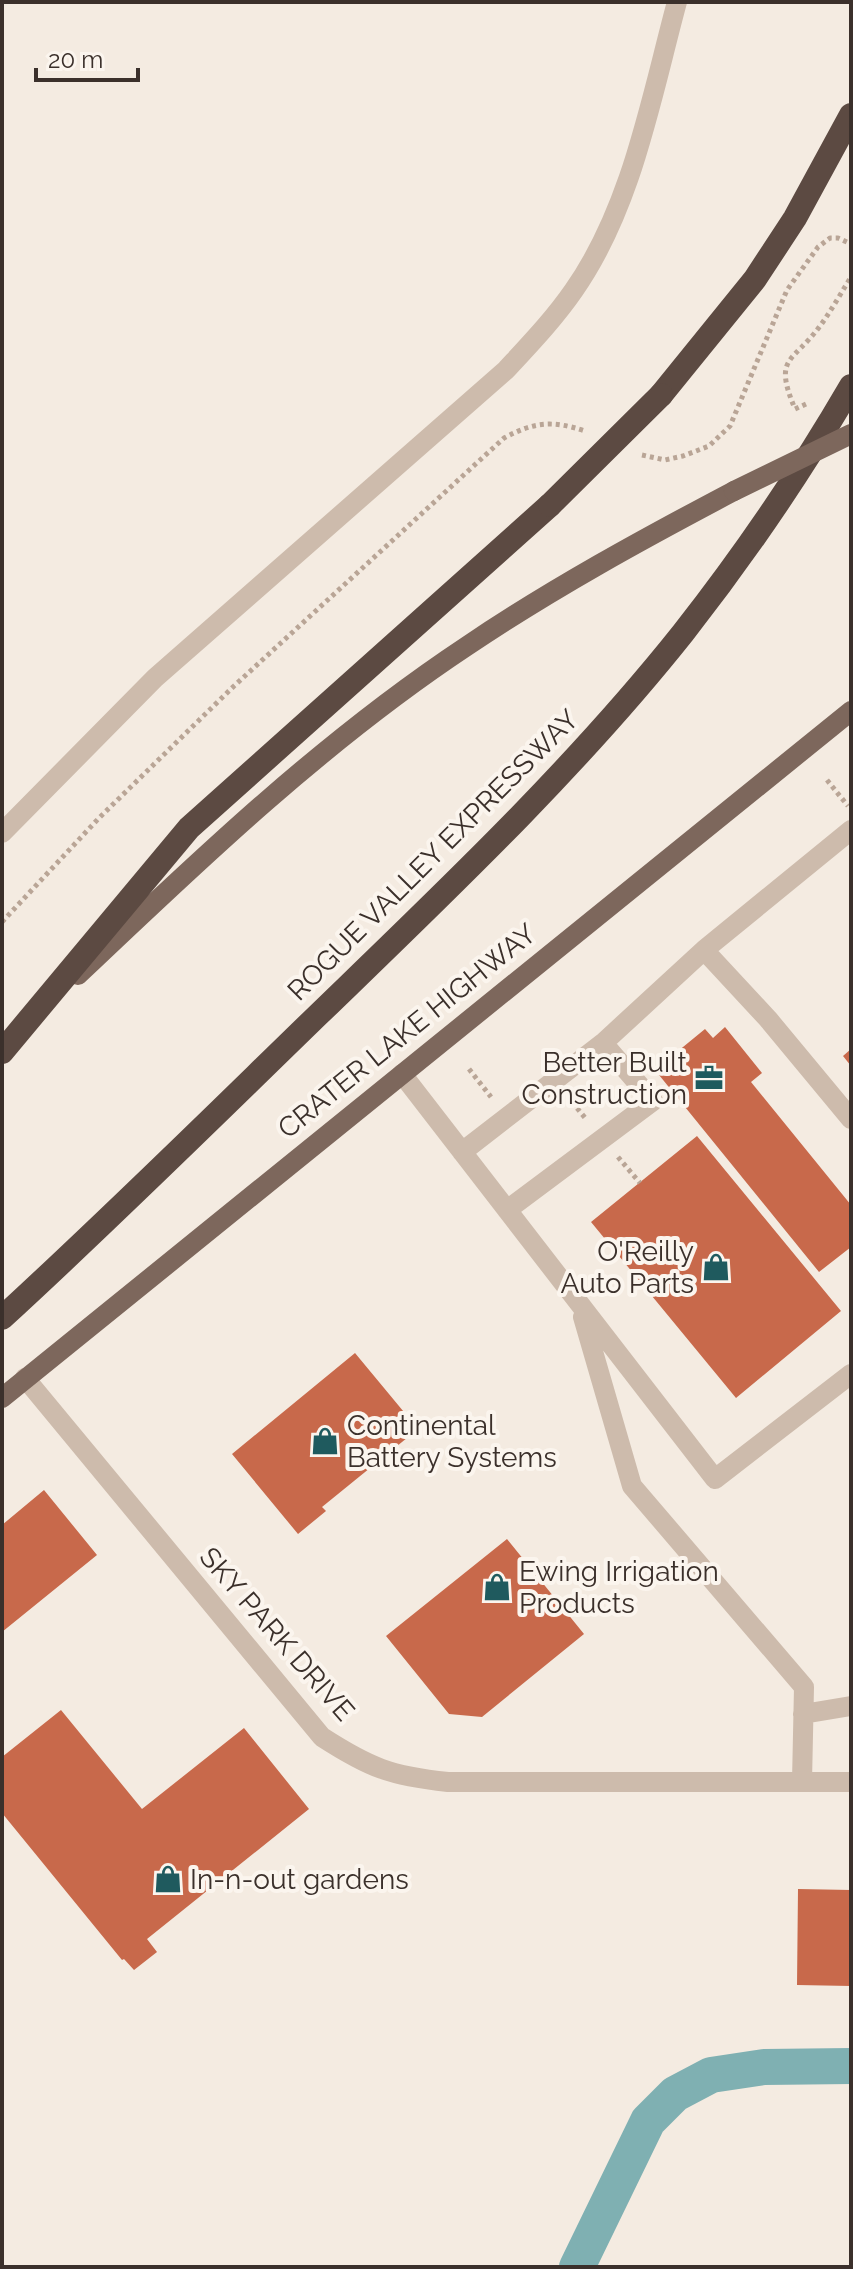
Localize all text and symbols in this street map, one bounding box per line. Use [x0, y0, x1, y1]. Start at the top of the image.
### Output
scale bar [36, 32, 138, 82]
text: 20 m [48, 45, 103, 74]
street label: ROGUE VALLEY EXPRESSWAY [281, 703, 585, 1007]
street label: CRATER LAKE HIGHWAY [271, 917, 543, 1145]
place label: Better Built Construction [522, 1046, 688, 1111]
office icon: Better Built Construction [694, 1063, 724, 1093]
place label: O'Reilly Auto Parts [561, 1235, 694, 1300]
shop icon: O'Reilly Auto Parts [701, 1252, 731, 1282]
place label: Continental Battery Systems [347, 1409, 557, 1474]
shop icon: Continental Battery Systems [310, 1426, 340, 1456]
street label: SKY PARK DRIVE [193, 1541, 361, 1727]
place label: Ewing Irrigation Products [519, 1555, 719, 1620]
shop icon: Ewing Irrigation Products [482, 1572, 512, 1602]
place label: In-n-out gardens [190, 1863, 409, 1896]
shop icon: In-n-out gardens [153, 1864, 183, 1894]

